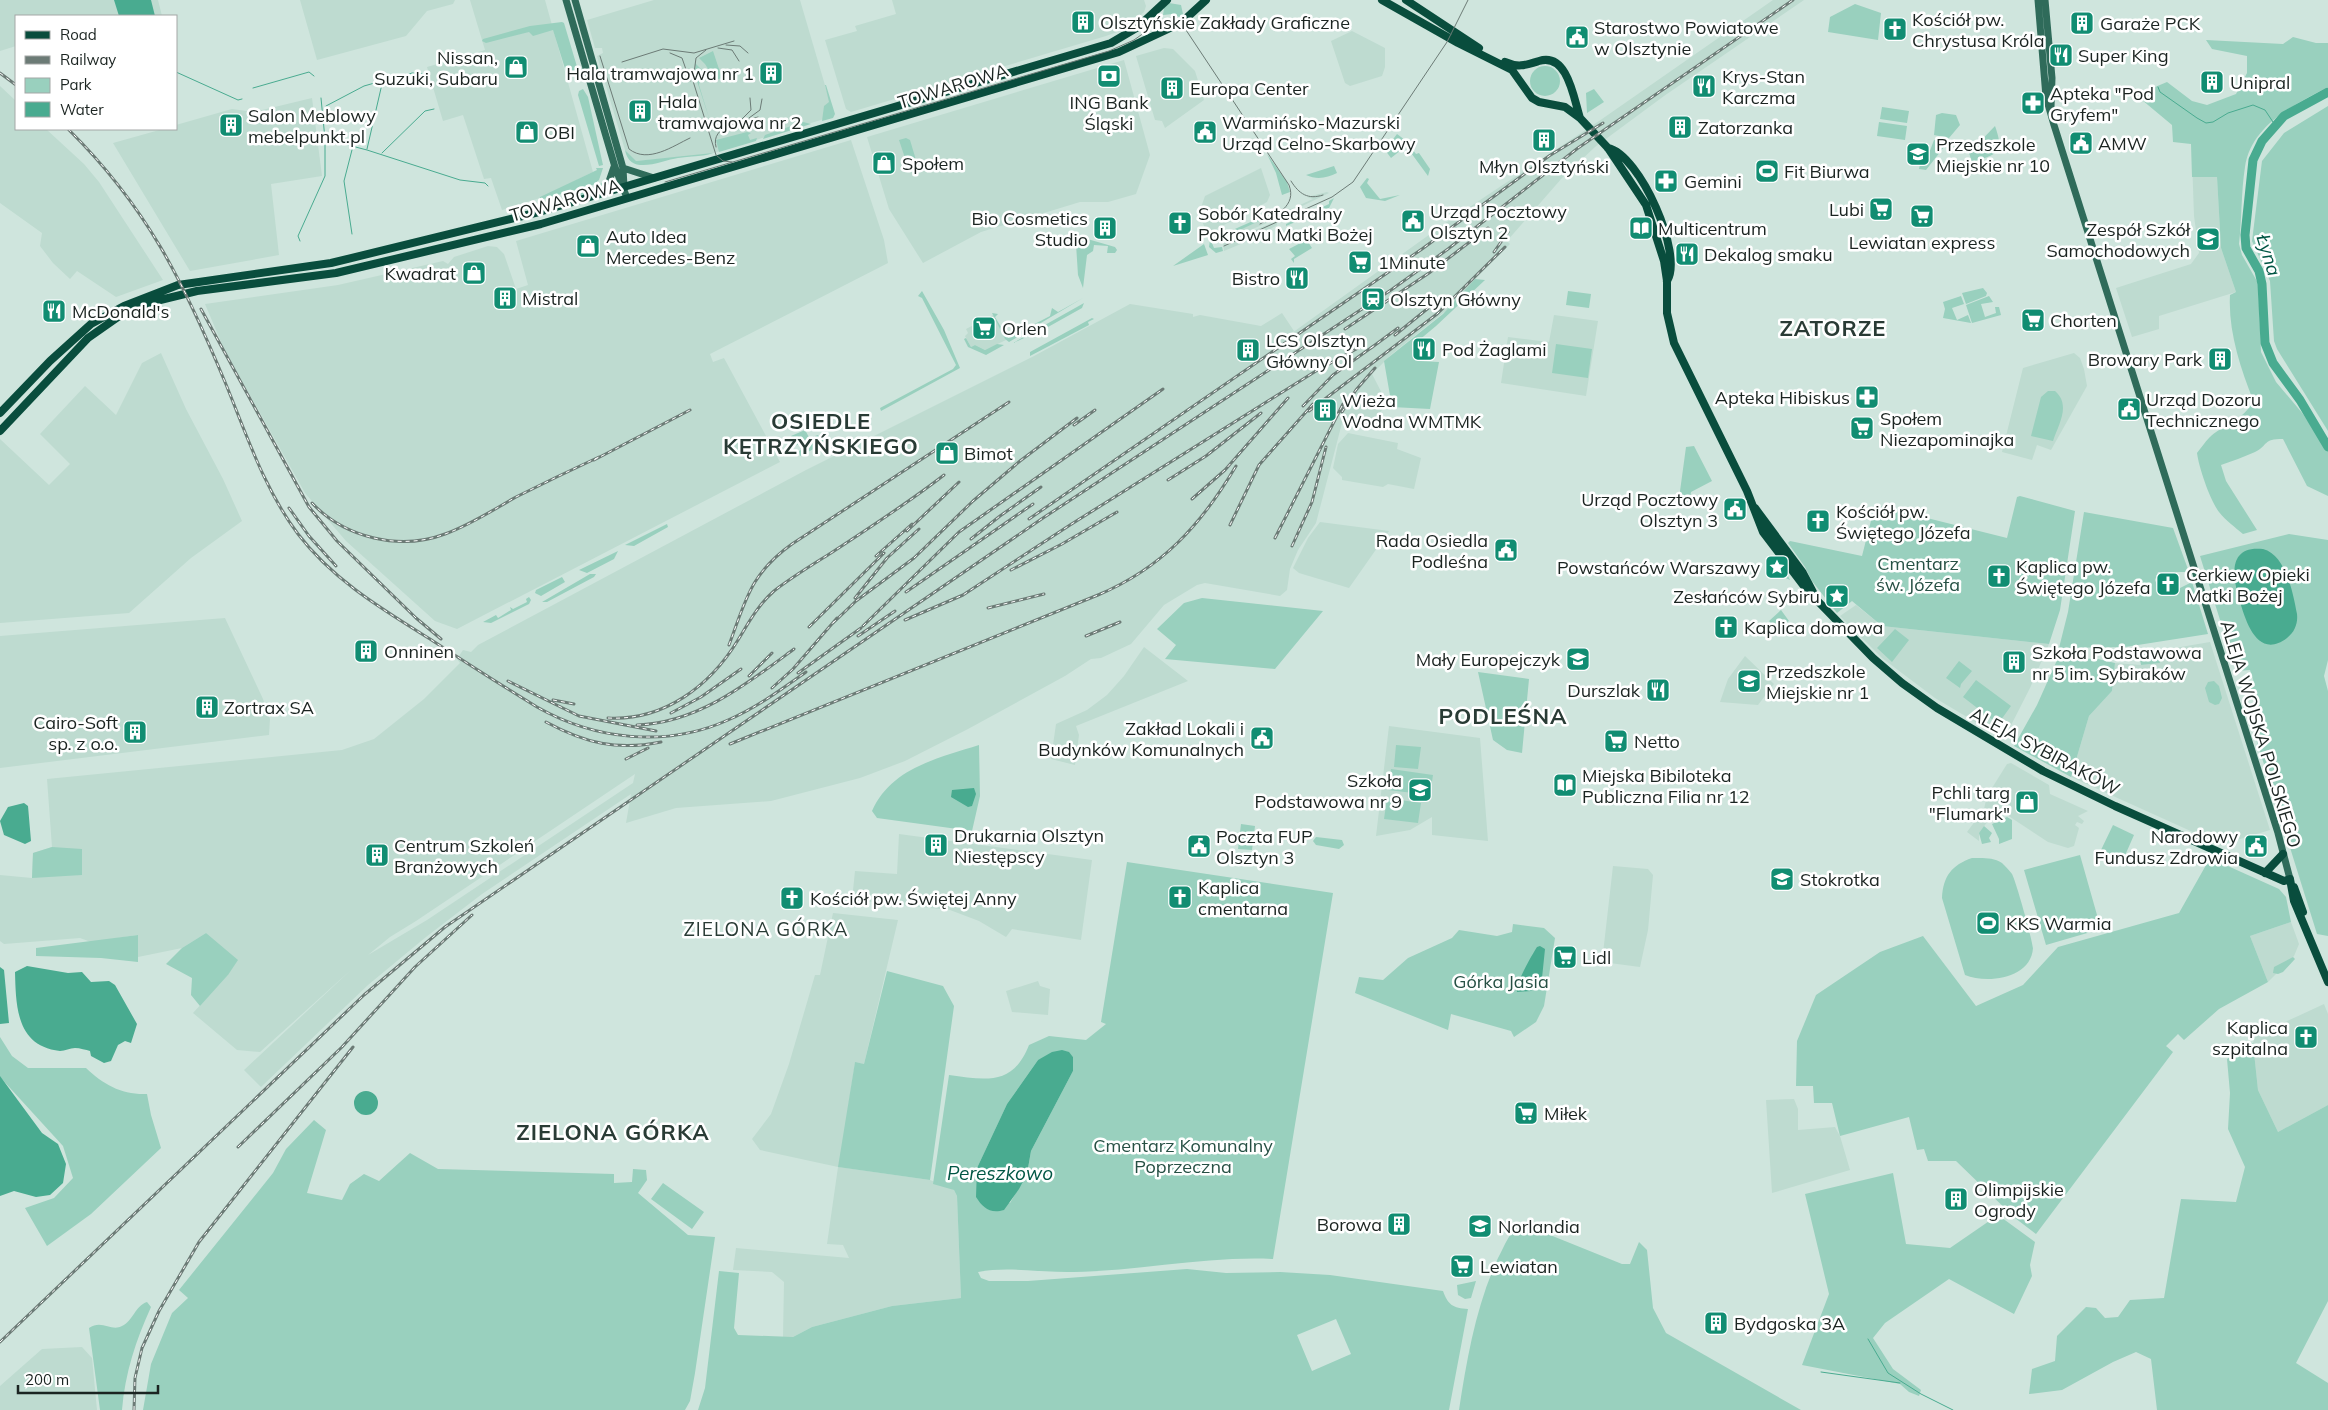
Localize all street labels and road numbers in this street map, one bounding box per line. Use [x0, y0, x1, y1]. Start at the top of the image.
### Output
street label: TOWAROWA [895, 58, 1011, 114]
street label: TOWAROWA [507, 173, 623, 227]
street label: ALEJA WOJSKA POLSKIEGO [2215, 618, 2307, 850]
street label: ALEJA SYBIRAKÓW [1966, 702, 2124, 800]

